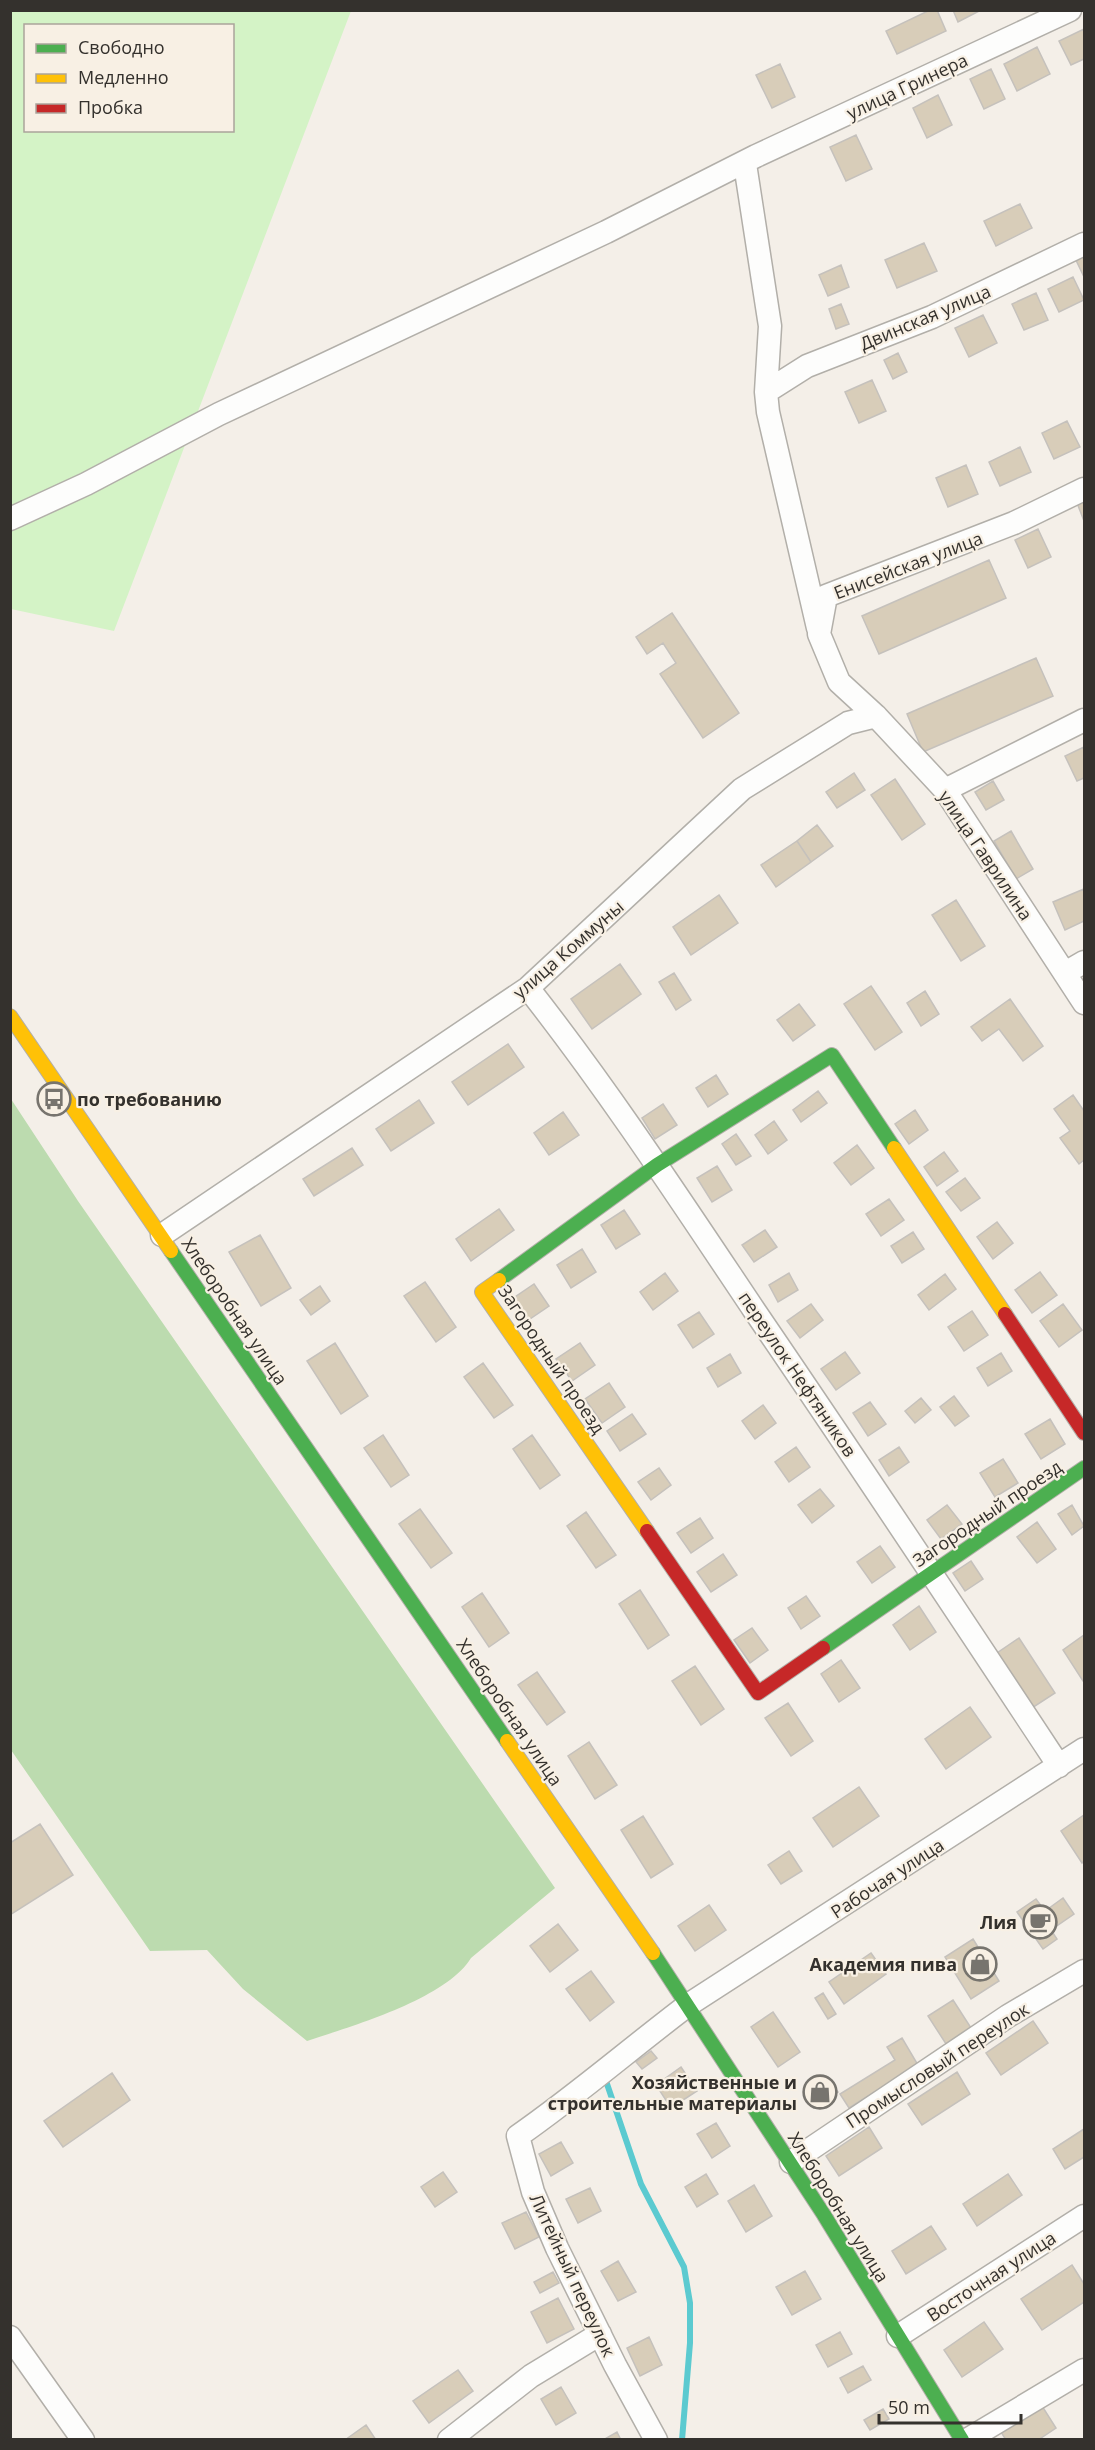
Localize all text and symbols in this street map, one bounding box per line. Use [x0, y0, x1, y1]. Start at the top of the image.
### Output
legend [24, 24, 234, 132]
text: Свободно [78, 35, 165, 59]
street label: улица Гринера [843, 47, 971, 125]
text: Медленно [78, 65, 169, 89]
text: Пробка [78, 95, 143, 119]
street label: Двинская улица [856, 279, 994, 355]
street label: Енисейская улица [830, 526, 986, 604]
street label: улица Гаврилина [934, 785, 1038, 925]
street label: улица Коммуны [508, 894, 628, 1004]
bus stop icon: по требованию [36, 1081, 72, 1117]
place label: по требованию [77, 1087, 222, 1111]
street label: Хлеборобная улица [177, 1233, 293, 1389]
street label: Загородный проезд [493, 1280, 611, 1438]
street label: переулок Нефтяников [734, 1287, 862, 1461]
street label: Загородный проезд [908, 1454, 1066, 1572]
street label: Хлеборобная улица [452, 1634, 568, 1790]
street label: Рабочая улица [826, 1833, 948, 1923]
cafe icon: Лия [1022, 1904, 1058, 1940]
place label: Лия [980, 1910, 1017, 1934]
shop icon: Академия пива [962, 1946, 998, 1982]
place label: Академия пива [810, 1952, 957, 1976]
street label: Промысловый переулок [841, 1996, 1034, 2133]
place label: Хозяйственные и строительные материалы [548, 2070, 797, 2115]
shop icon: Хозяйственные и строительные материалы [802, 2074, 838, 2110]
street label: Хлеборобная улица [783, 2127, 895, 2287]
street label: Литейный переулок [525, 2190, 622, 2361]
street label: Восточная улица [922, 2225, 1060, 2327]
scale bar [879, 2387, 1022, 2425]
text: 50 m [888, 2395, 930, 2419]

